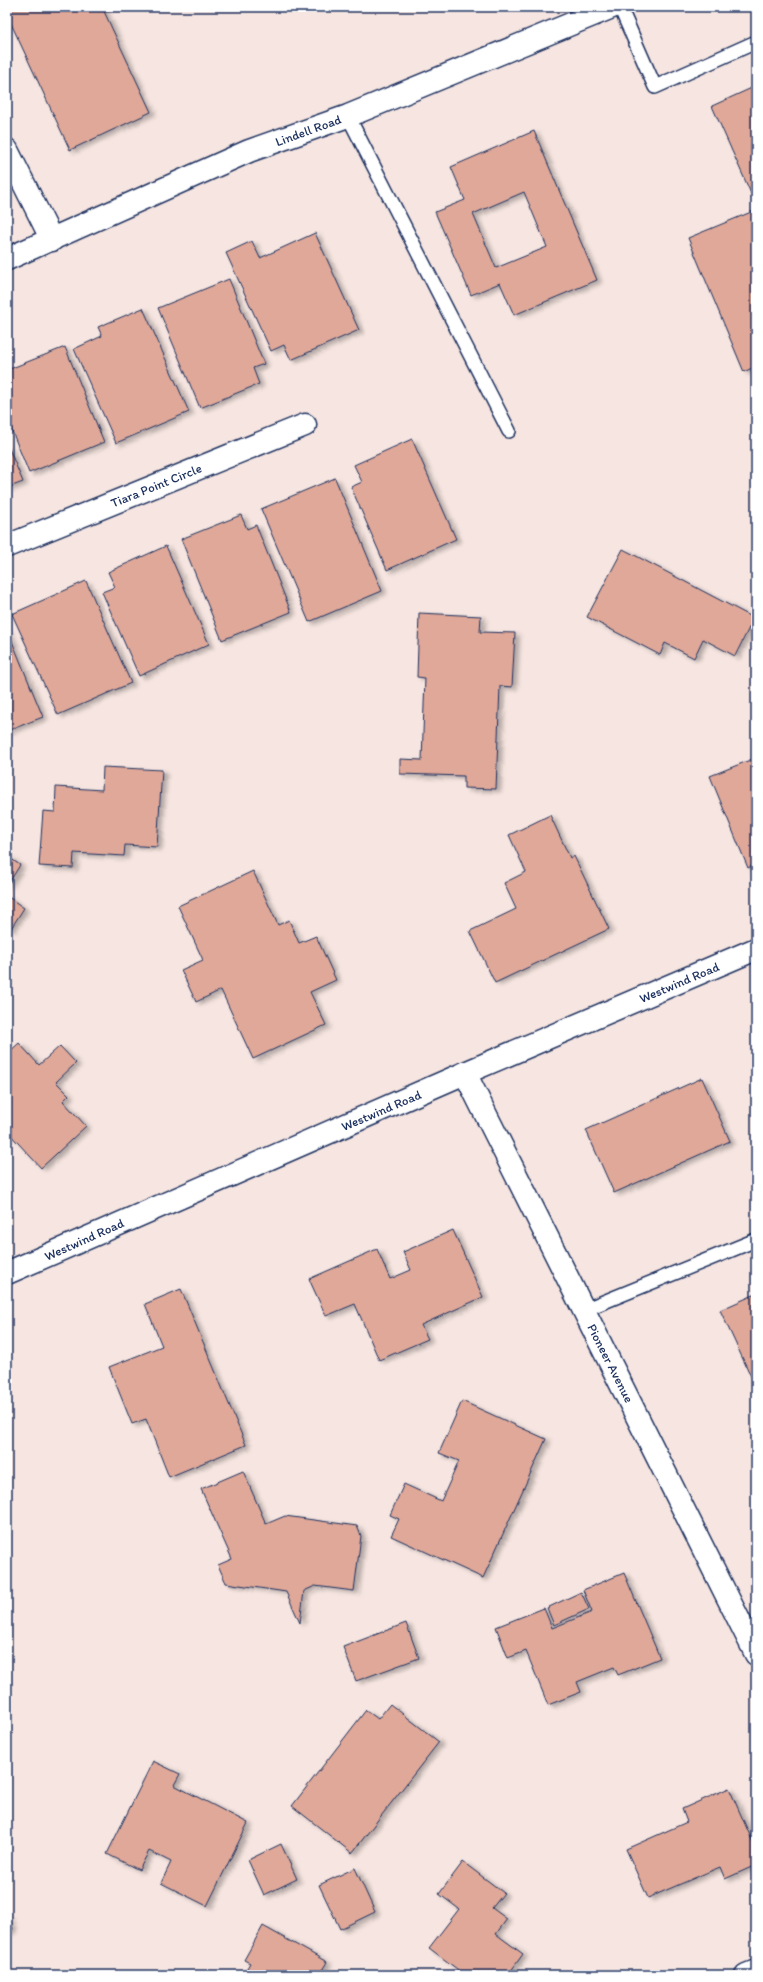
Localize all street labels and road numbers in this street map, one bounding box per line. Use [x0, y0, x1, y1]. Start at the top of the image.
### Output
street label: Lindell Road [273, 112, 343, 149]
street label: Tiara Point Circle [109, 460, 204, 511]
street label: Westwind Road [637, 959, 721, 1006]
street label: Westwind Road [339, 1087, 423, 1134]
street label: Westwind Road [42, 1215, 126, 1264]
street label: Pioneer Avenue [584, 1321, 637, 1405]

